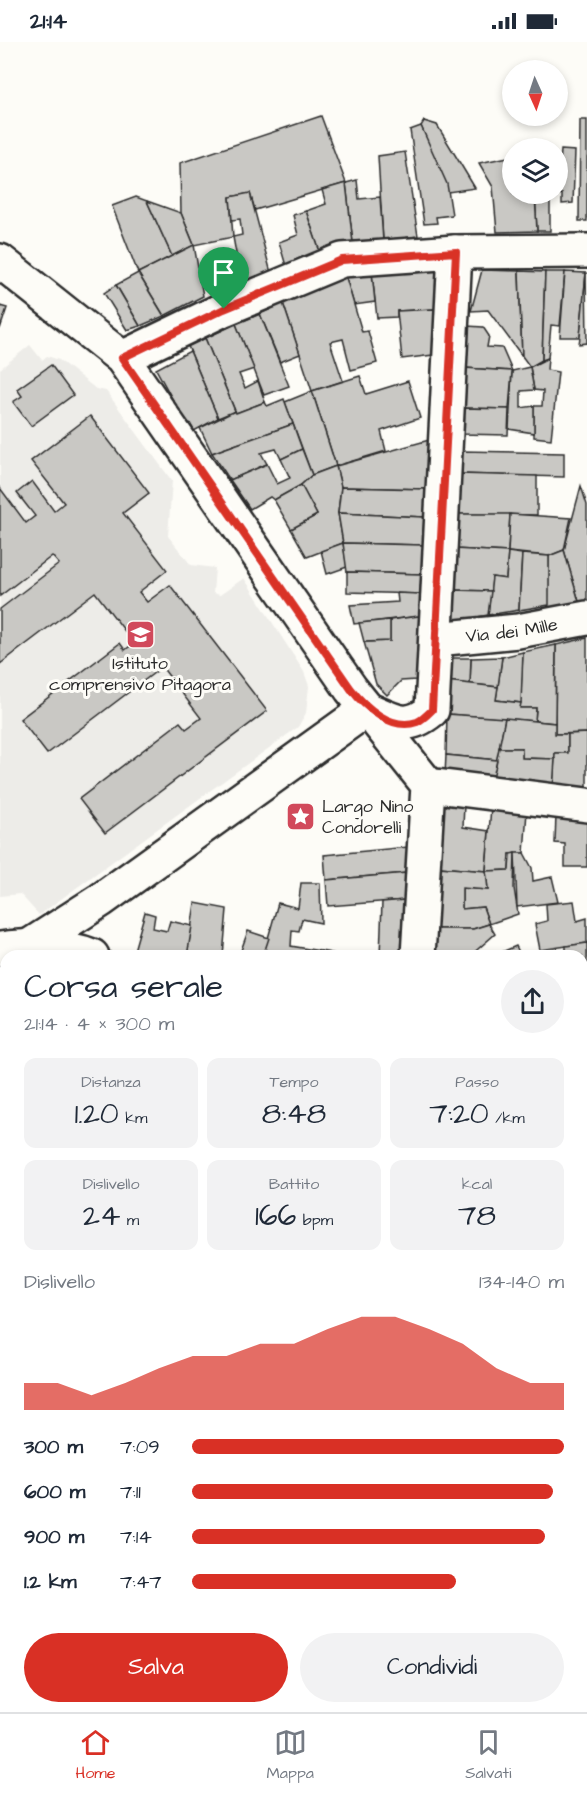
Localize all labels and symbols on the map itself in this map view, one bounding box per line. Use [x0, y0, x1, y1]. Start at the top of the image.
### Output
north arrow [502, 60, 568, 126]
pin [198, 247, 249, 309]
street label: Via dei Mille [464, 611, 560, 649]
school or university icon: Istituto comprensivo Pitagora [124, 618, 156, 650]
place label: Istituto comprensivo Pitagora [49, 651, 231, 698]
place label: Largo Nino Condorelli [322, 794, 413, 840]
place icon: Largo Nino Condorelli [285, 800, 317, 832]

